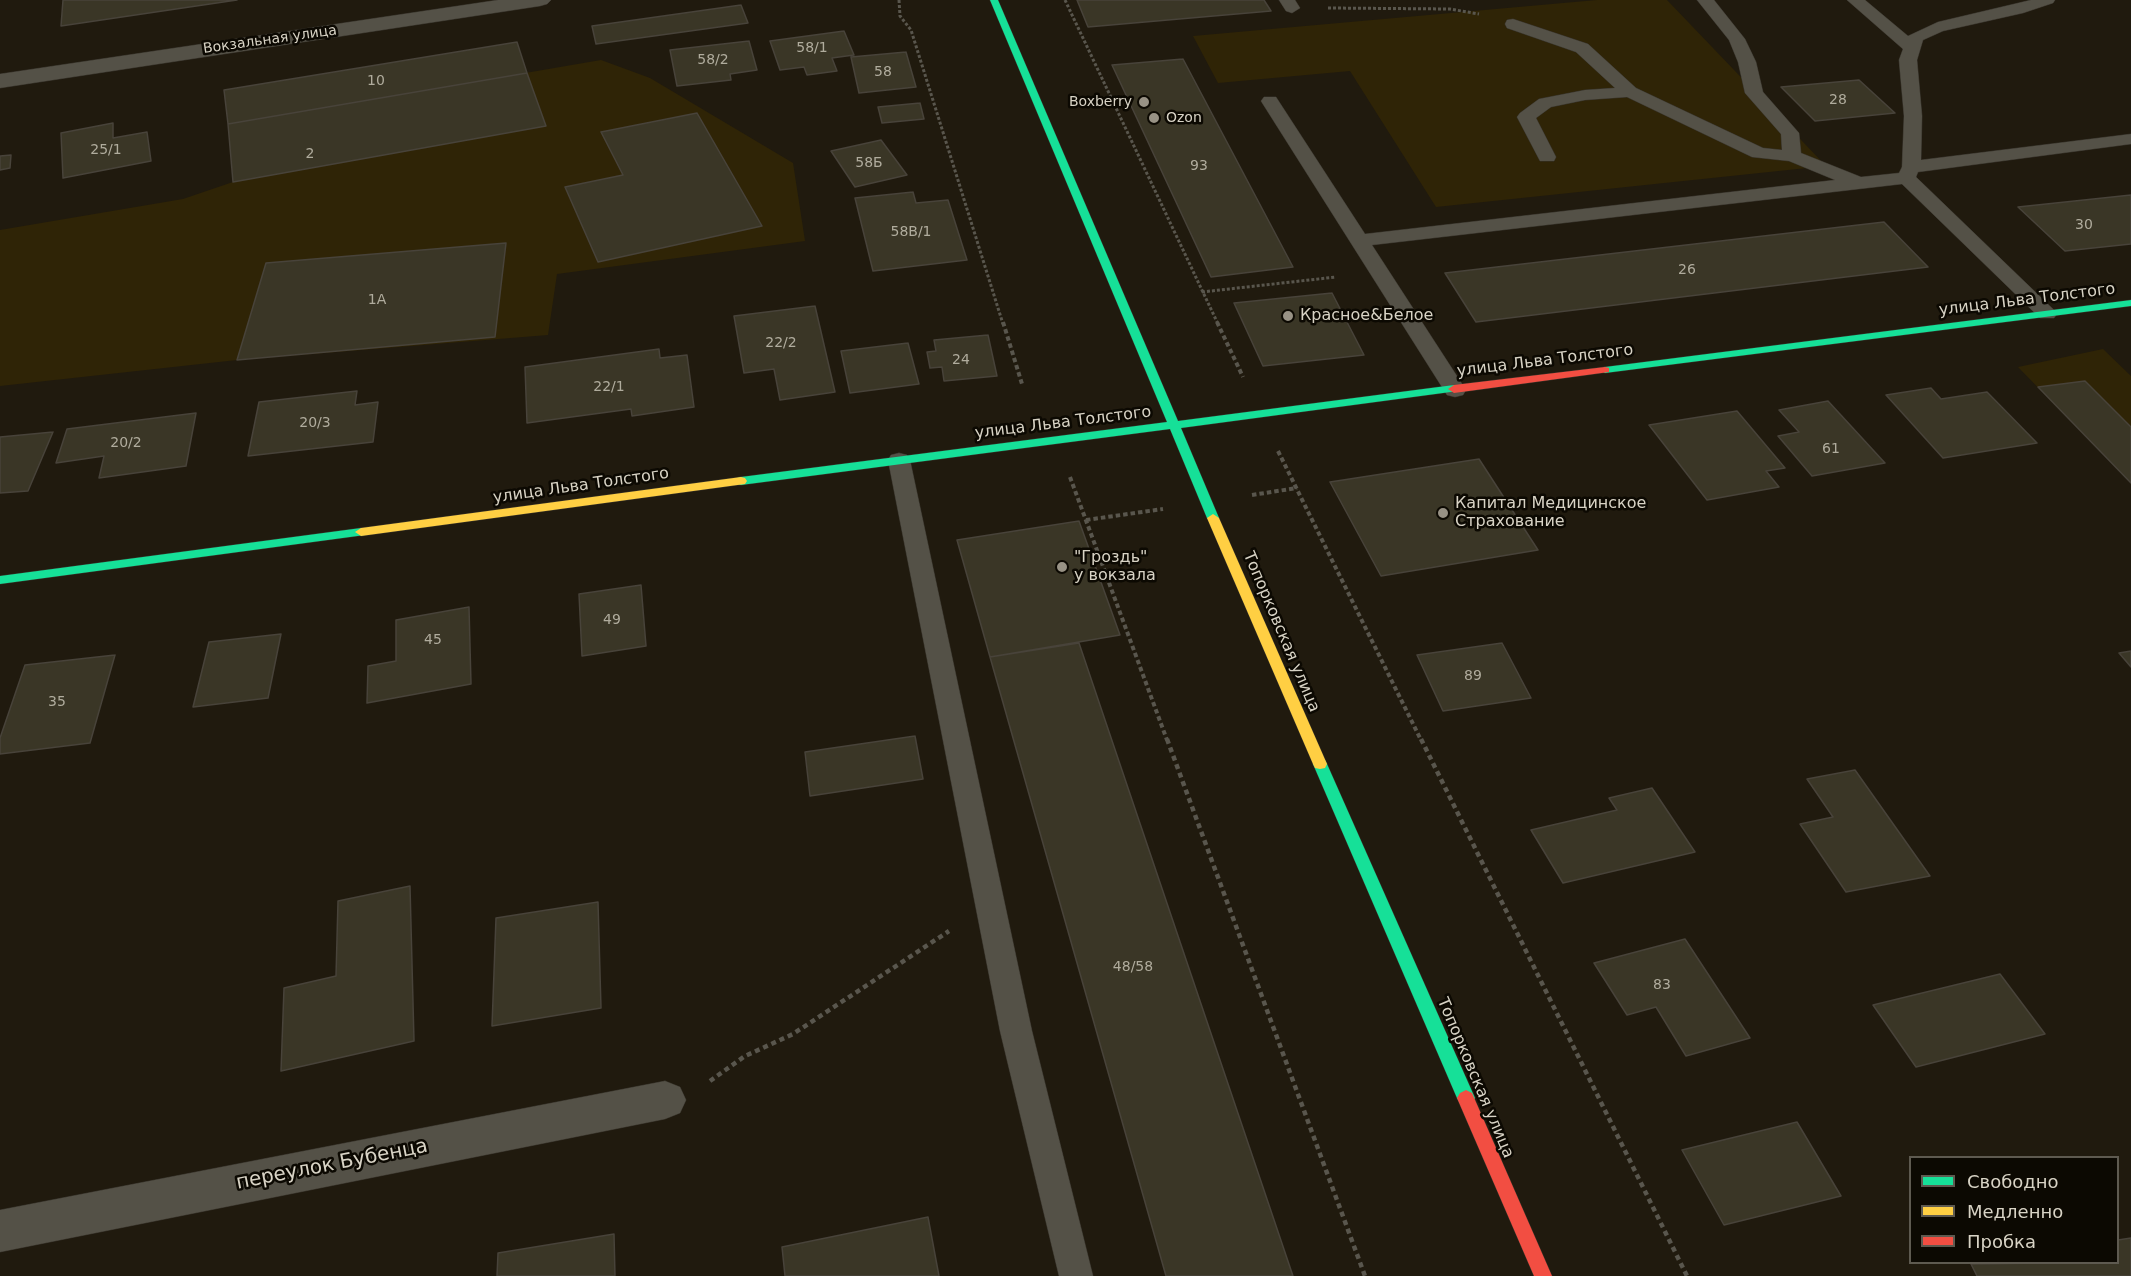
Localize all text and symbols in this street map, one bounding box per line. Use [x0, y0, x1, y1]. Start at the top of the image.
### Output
street label: Вокзальная улица [202, 22, 338, 58]
house number: 58/1 [796, 40, 828, 56]
house number: 58/2 [697, 52, 729, 68]
house number: 58 [874, 64, 892, 80]
house number: 10 [367, 73, 385, 89]
house number: 28 [1829, 92, 1847, 108]
place label: Boxberry [1069, 94, 1132, 110]
marker: Boxberry [1137, 95, 1151, 109]
place label: Ozon [1166, 110, 1202, 126]
marker: Ozon [1147, 111, 1161, 125]
house number: 25/1 [90, 142, 122, 158]
house number: 2 [306, 146, 314, 162]
house number: 58Б [855, 155, 883, 171]
house number: 93 [1190, 158, 1208, 174]
house number: 30 [2075, 217, 2093, 233]
house number: 58В/1 [890, 224, 932, 240]
house number: 26 [1678, 262, 1696, 278]
street label: улица Льва Толстого [1938, 280, 2116, 320]
house number: 1А [368, 292, 386, 308]
place label: Красное&Белое [1300, 306, 1433, 326]
marker: Красное&Белое [1281, 309, 1295, 323]
house number: 22/2 [765, 335, 797, 351]
street label: улица Льва Толстого [1456, 341, 1634, 381]
house number: 24 [952, 352, 970, 368]
house number: 22/1 [593, 379, 625, 395]
street label: улица Льва Толстого [974, 403, 1152, 443]
house number: 20/3 [299, 415, 331, 431]
house number: 20/2 [110, 435, 142, 451]
house number: 61 [1822, 441, 1840, 457]
street label: улица Льва Толстого [492, 464, 670, 508]
place label: Капитал Медицинское Страхование [1455, 494, 1646, 532]
marker: Капитал Медицинское Страхование [1436, 506, 1450, 520]
place label: "Гроздь" у вокзала [1074, 548, 1156, 586]
street label: Топорковская улица [1238, 549, 1324, 715]
marker: "Гроздь" у вокзала [1055, 560, 1069, 574]
house number: 49 [603, 612, 621, 628]
house number: 45 [424, 632, 442, 648]
house number: 89 [1464, 668, 1482, 684]
house number: 35 [48, 694, 66, 710]
house number: 48/58 [1113, 959, 1153, 975]
house number: 83 [1653, 977, 1671, 993]
street label: Топорковская улица [1432, 995, 1518, 1161]
street label: переулок Бубенца [234, 1135, 430, 1195]
legend [1909, 1156, 2119, 1264]
text: Свободно [1967, 1171, 2059, 1192]
text: Медленно [1967, 1201, 2063, 1222]
text: Пробка [1967, 1231, 2036, 1252]

